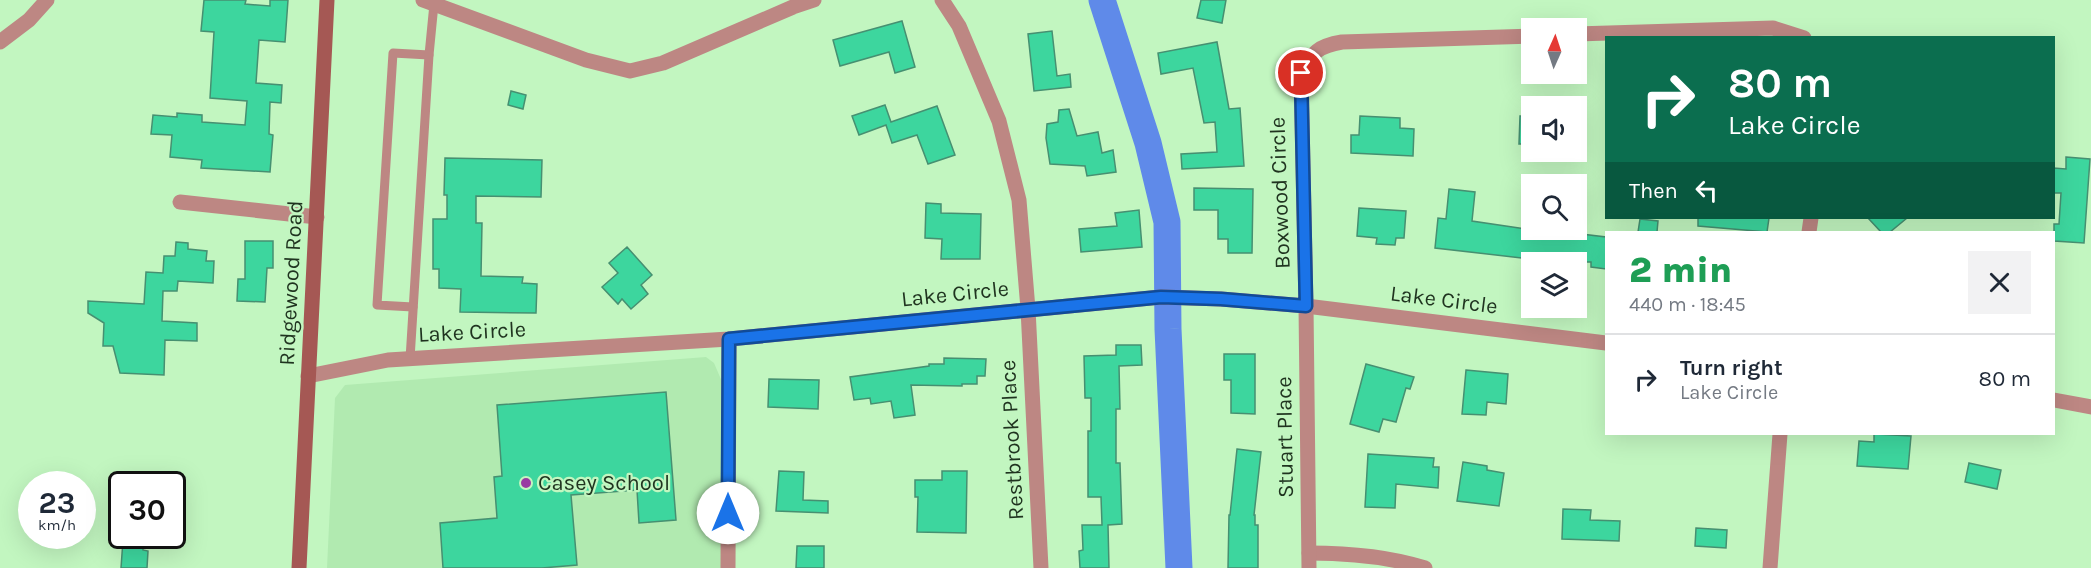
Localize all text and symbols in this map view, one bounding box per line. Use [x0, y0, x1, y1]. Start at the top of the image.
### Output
north arrow [1521, 18, 1587, 84]
map controls [1521, 18, 1587, 318]
pin [1275, 47, 1326, 98]
icon: arrive [1284, 56, 1317, 89]
text: 80 m [1728, 58, 1832, 108]
icon: right [1629, 60, 1707, 138]
button: sound [1521, 96, 1587, 162]
text: Lake Circle [1728, 109, 1861, 141]
street label: Boxwood Circle [1264, 117, 1296, 269]
button: search [1521, 174, 1587, 240]
icon: left [1690, 174, 1723, 207]
text: Then [1629, 178, 1678, 204]
street label: Ridgewood Road [274, 200, 308, 366]
text: 2 min [1629, 249, 1732, 291]
button: close [1968, 251, 2031, 314]
button: layers [1521, 252, 1587, 318]
street label: Lake Circle [900, 275, 1010, 313]
street label: Lake Circle [1389, 281, 1499, 319]
text: 440 m · 18:45 [1629, 293, 1746, 316]
street label: Lake Circle [417, 316, 527, 348]
text: Turn right [1680, 355, 1783, 381]
street label: Restbrook Place [995, 359, 1029, 521]
icon: right [1629, 363, 1662, 396]
text: 80 m [1979, 366, 2031, 392]
street label: Stuart Place [1271, 376, 1299, 498]
text: Lake Circle [1680, 381, 1778, 404]
place label: Casey School [538, 470, 670, 496]
speed limit sign: 30 [108, 471, 186, 549]
marker: Casey School [519, 476, 533, 490]
position arrow [696, 481, 760, 545]
text: 23 [39, 485, 75, 521]
text: km/h [38, 516, 76, 534]

